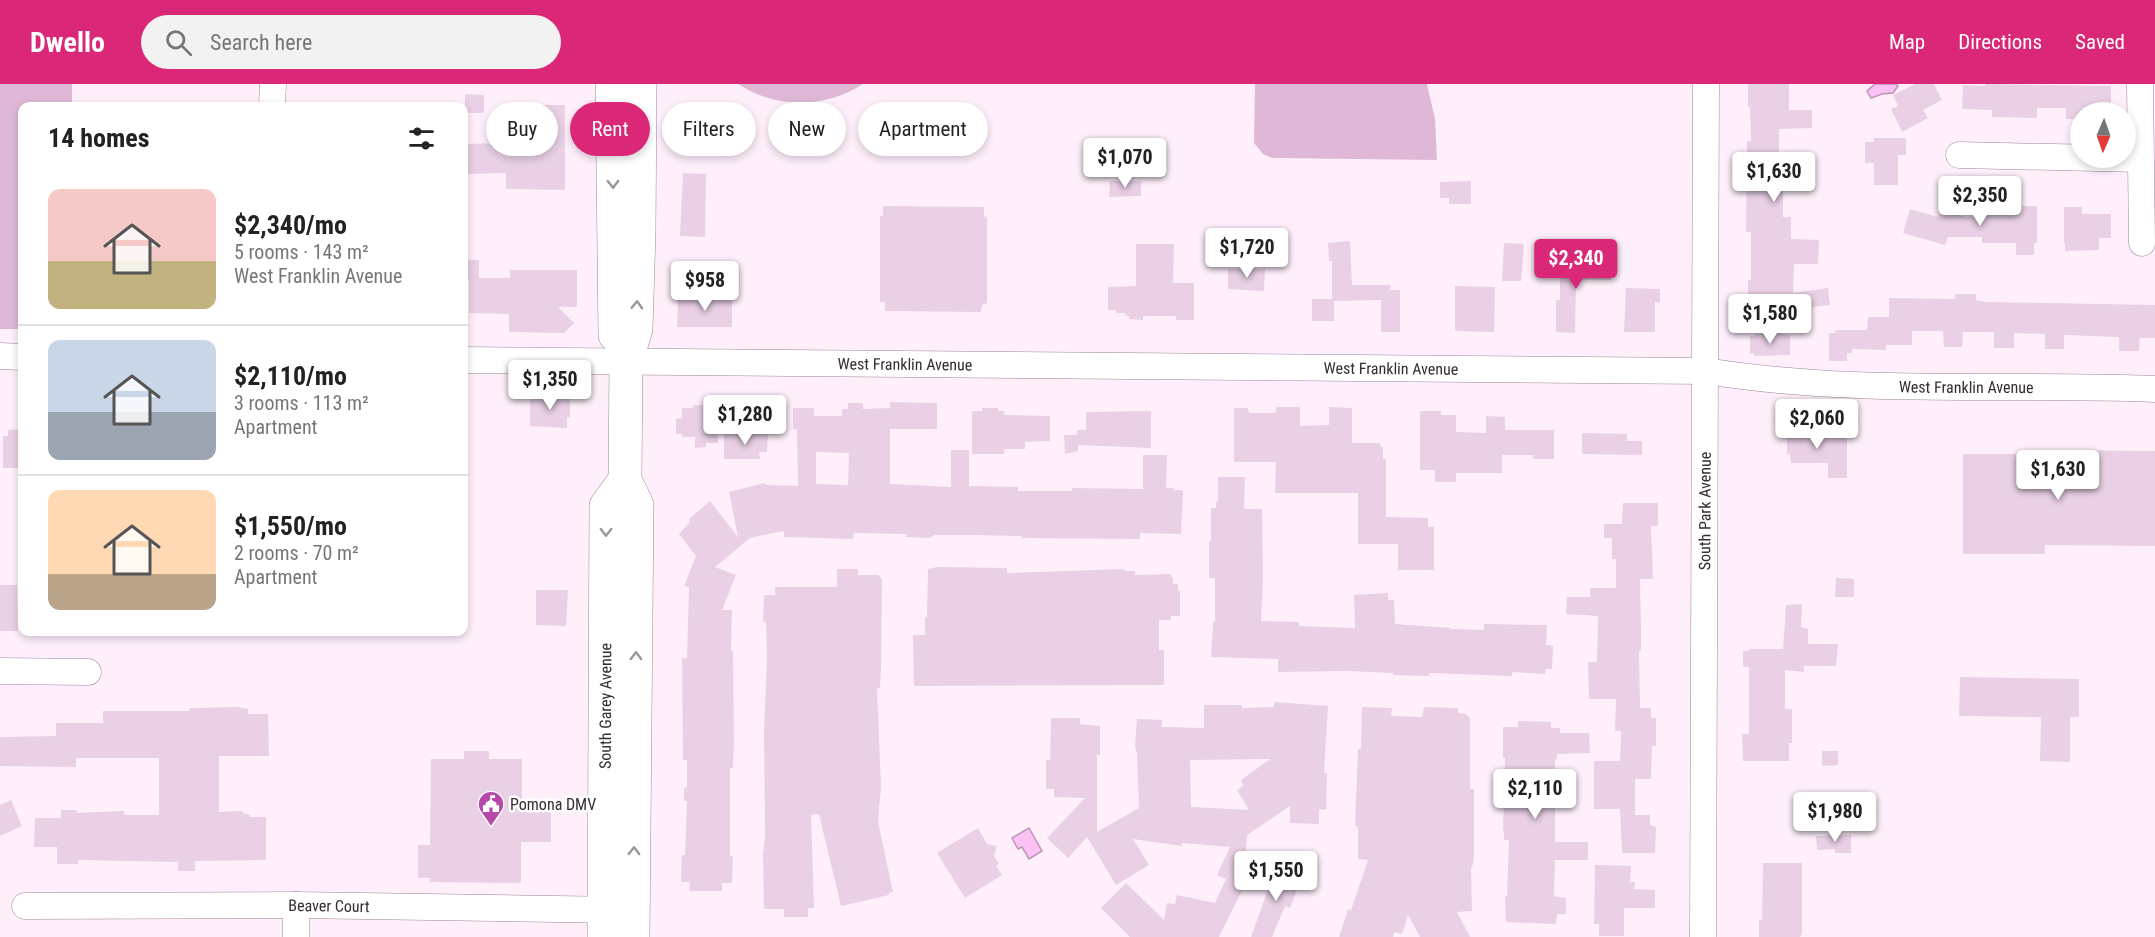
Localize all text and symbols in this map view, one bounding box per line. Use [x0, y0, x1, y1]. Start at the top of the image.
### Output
search box [141, 15, 561, 69]
text: Dwello [30, 26, 105, 59]
icon: search [162, 26, 195, 59]
text: Search here [210, 30, 312, 55]
text: Map [1889, 30, 1925, 54]
text: Directions [1958, 30, 2042, 54]
text: Saved [2075, 30, 2125, 54]
chip: Buy [486, 102, 558, 156]
chip: Rent [570, 102, 650, 156]
chip: Filters [662, 102, 756, 156]
chip: New [768, 102, 846, 156]
chip: Apartment [858, 102, 988, 156]
north arrow [2070, 102, 2136, 168]
map controls [2070, 102, 2136, 168]
icon: filters [405, 122, 438, 155]
text: 14 homes [48, 123, 150, 153]
pin: $1,070 [1076, 138, 1174, 189]
text: $1,070 [1097, 145, 1153, 169]
pin: $1,630 [1725, 152, 1823, 203]
text: $1,630 [1746, 159, 1802, 183]
pin: $2,350 [1931, 176, 2029, 227]
one-way arrow [607, 180, 620, 189]
text: $2,350 [1952, 183, 2008, 207]
text: $2,340/mo [234, 210, 347, 240]
icon: home [96, 213, 168, 285]
pin: $1,720 [1198, 228, 1296, 279]
text: $1,720 [1219, 235, 1275, 259]
pin: $2,340 [1527, 239, 1625, 290]
text: 5 rooms · 143 m² [234, 240, 369, 264]
text: $2,340 [1548, 246, 1604, 270]
pin: $958 [669, 261, 741, 312]
text: West Franklin Avenue [234, 264, 402, 288]
text: $958 [685, 268, 725, 292]
pin: $1,580 [1721, 294, 1819, 345]
one-way arrow [630, 300, 643, 309]
text: $1,580 [1742, 301, 1798, 325]
street label: West Franklin Avenue [838, 354, 972, 375]
street label: West Franklin Avenue [1324, 359, 1458, 379]
pin: $1,350 [501, 360, 599, 411]
text: $2,110/mo [234, 361, 347, 391]
icon: home [96, 364, 168, 436]
text: $1,350 [522, 367, 578, 391]
street label: West Franklin Avenue [1899, 377, 2034, 397]
text: 3 rooms · 113 m² [234, 391, 369, 415]
pin: $1,280 [696, 395, 794, 446]
pin: $2,060 [1768, 399, 1866, 450]
text: $1,280 [717, 402, 773, 426]
text: $2,060 [1789, 406, 1845, 430]
text: Apartment [234, 415, 318, 439]
pin: $1,630 [2009, 450, 2107, 501]
street label: South Park Avenue [1695, 452, 1715, 570]
text: $1,630 [2030, 457, 2086, 481]
text: $1,550/mo [234, 511, 347, 541]
icon: home [96, 514, 168, 586]
one-way arrow [600, 528, 612, 537]
text: 2 rooms · 70 m² [234, 541, 359, 565]
text: Apartment [234, 565, 318, 589]
street label: South Garey Avenue [596, 643, 615, 769]
one-way arrow [630, 652, 642, 661]
pin: $2,110 [1486, 769, 1584, 820]
text: $2,110 [1507, 776, 1563, 800]
public building icon: Pomona DMV [476, 789, 506, 827]
pin: $1,980 [1786, 792, 1884, 843]
place label: Pomona DMV [510, 795, 596, 814]
text: $1,980 [1807, 799, 1863, 823]
one-way arrow [628, 847, 640, 856]
pin: $1,550 [1227, 851, 1325, 902]
text: $1,550 [1248, 858, 1304, 882]
street label: Beaver Court [288, 896, 370, 916]

